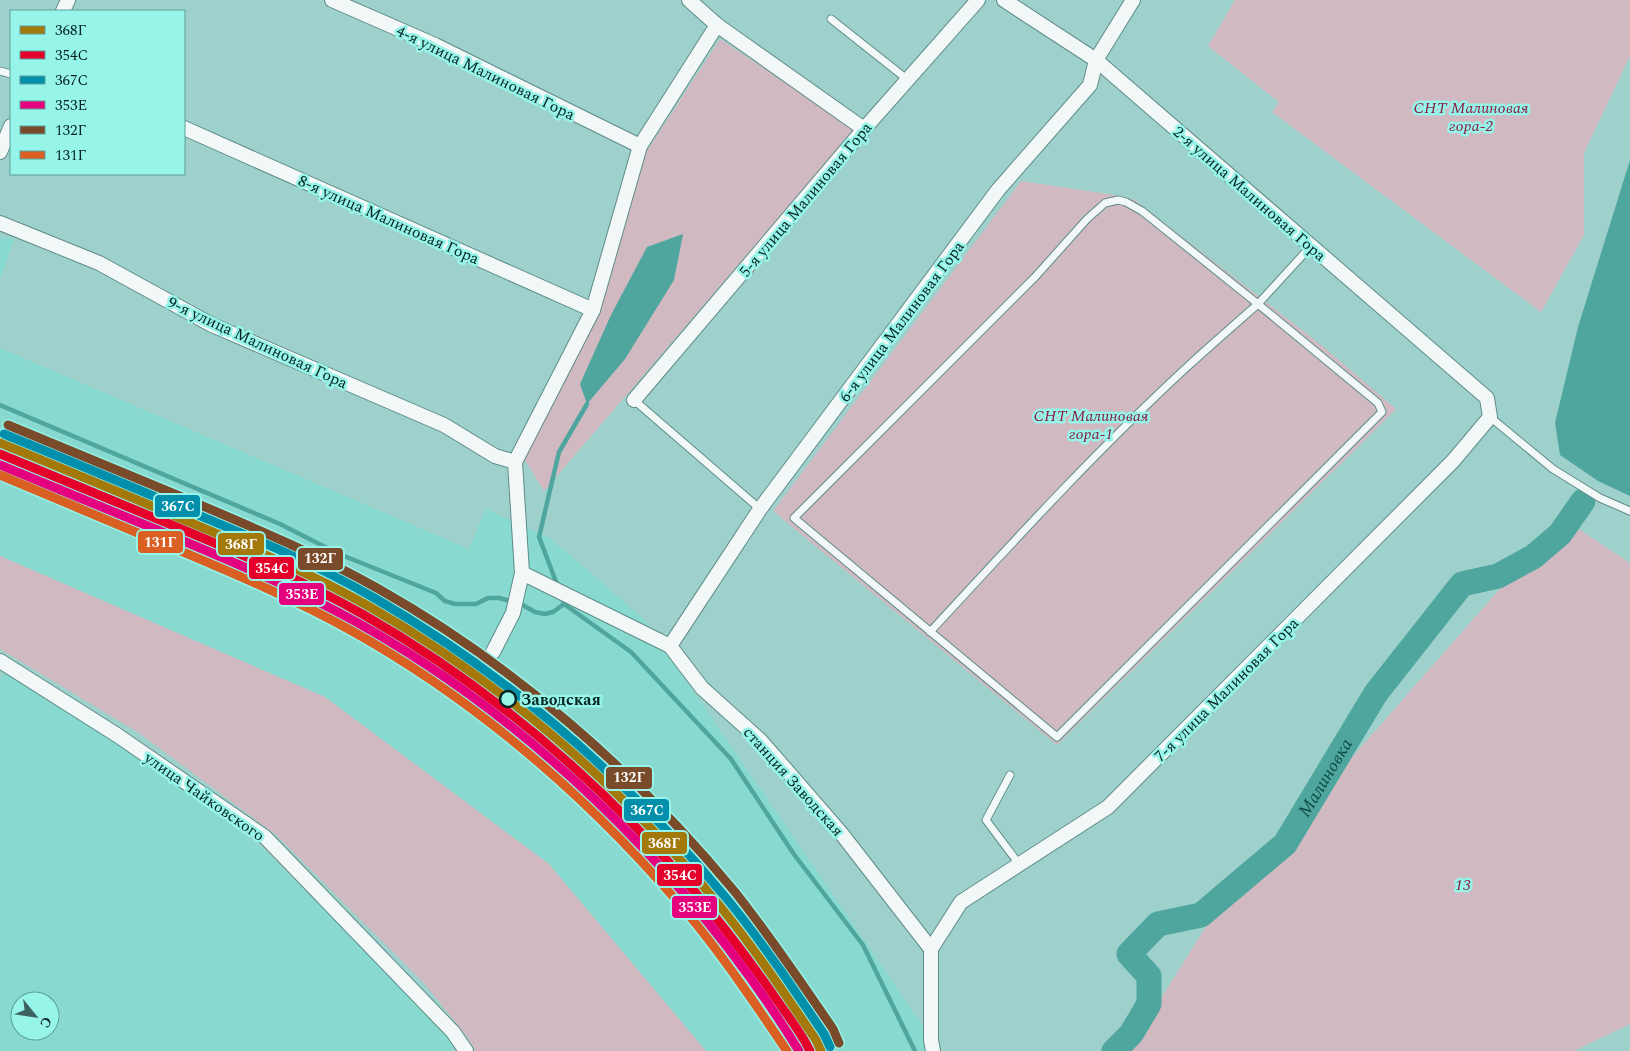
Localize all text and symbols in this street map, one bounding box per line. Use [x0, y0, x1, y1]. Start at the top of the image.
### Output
legend [10, 10, 185, 175]
text: 368Г [55, 19, 87, 42]
street label: 4-я улица Малиновая Гора [392, 19, 579, 127]
text: 354С [55, 44, 88, 67]
text: 367С [55, 69, 88, 92]
text: 353Е [55, 94, 87, 117]
park label: СНТ Малиновая гора-2 [1414, 96, 1529, 138]
street label: 5-я улица Малиновая Гора [734, 117, 878, 283]
text: 132Г [55, 119, 87, 142]
street label: 2-я улица Малиновая Гора [1167, 120, 1331, 267]
text: 131Г [55, 144, 87, 167]
street label: 8-я улица Малиновая Гора [294, 169, 483, 271]
street label: 6-я улица Малиновая Гора [833, 236, 971, 407]
street label: 9-я улица Малиновая Гора [164, 291, 352, 395]
park label: СНТ Малиновая гора-1 [1034, 404, 1149, 446]
line badge: 367С [154, 494, 201, 518]
text: 367С [161, 496, 195, 517]
line badge: 131Г [137, 530, 184, 554]
text: 131Г [144, 532, 176, 553]
line badge: 368Г [217, 532, 265, 556]
text: 368Г [225, 534, 257, 555]
line badge: 132Г [297, 547, 344, 571]
text: 132Г [304, 548, 336, 569]
line badge: 354С [248, 556, 295, 580]
text: 354С [255, 558, 289, 579]
line badge: 353Е [278, 582, 325, 606]
text: 353Е [285, 584, 319, 605]
street label: 7-я улица Малиновая Гора [1149, 612, 1305, 768]
place label: Заводская [521, 688, 601, 712]
marker: Заводская [499, 690, 517, 708]
street label: станция Заводская [737, 721, 849, 842]
water label: Малиновка [1291, 733, 1360, 822]
street label: улица Чайковского [138, 746, 270, 847]
line badge: 132Г [605, 766, 653, 790]
text: 132Г [613, 767, 645, 788]
line badge: 367С [623, 798, 670, 822]
text: 367С [630, 800, 664, 821]
line badge: 368Г [641, 831, 688, 855]
text: 368Г [648, 833, 680, 854]
line badge: 354С [656, 863, 703, 887]
text: 354С [663, 865, 697, 886]
park label: 13 [1455, 873, 1471, 897]
line badge: 353Е [671, 895, 718, 919]
text: 353Е [678, 897, 712, 918]
north arrow [10, 991, 60, 1041]
text: С [34, 1013, 57, 1032]

